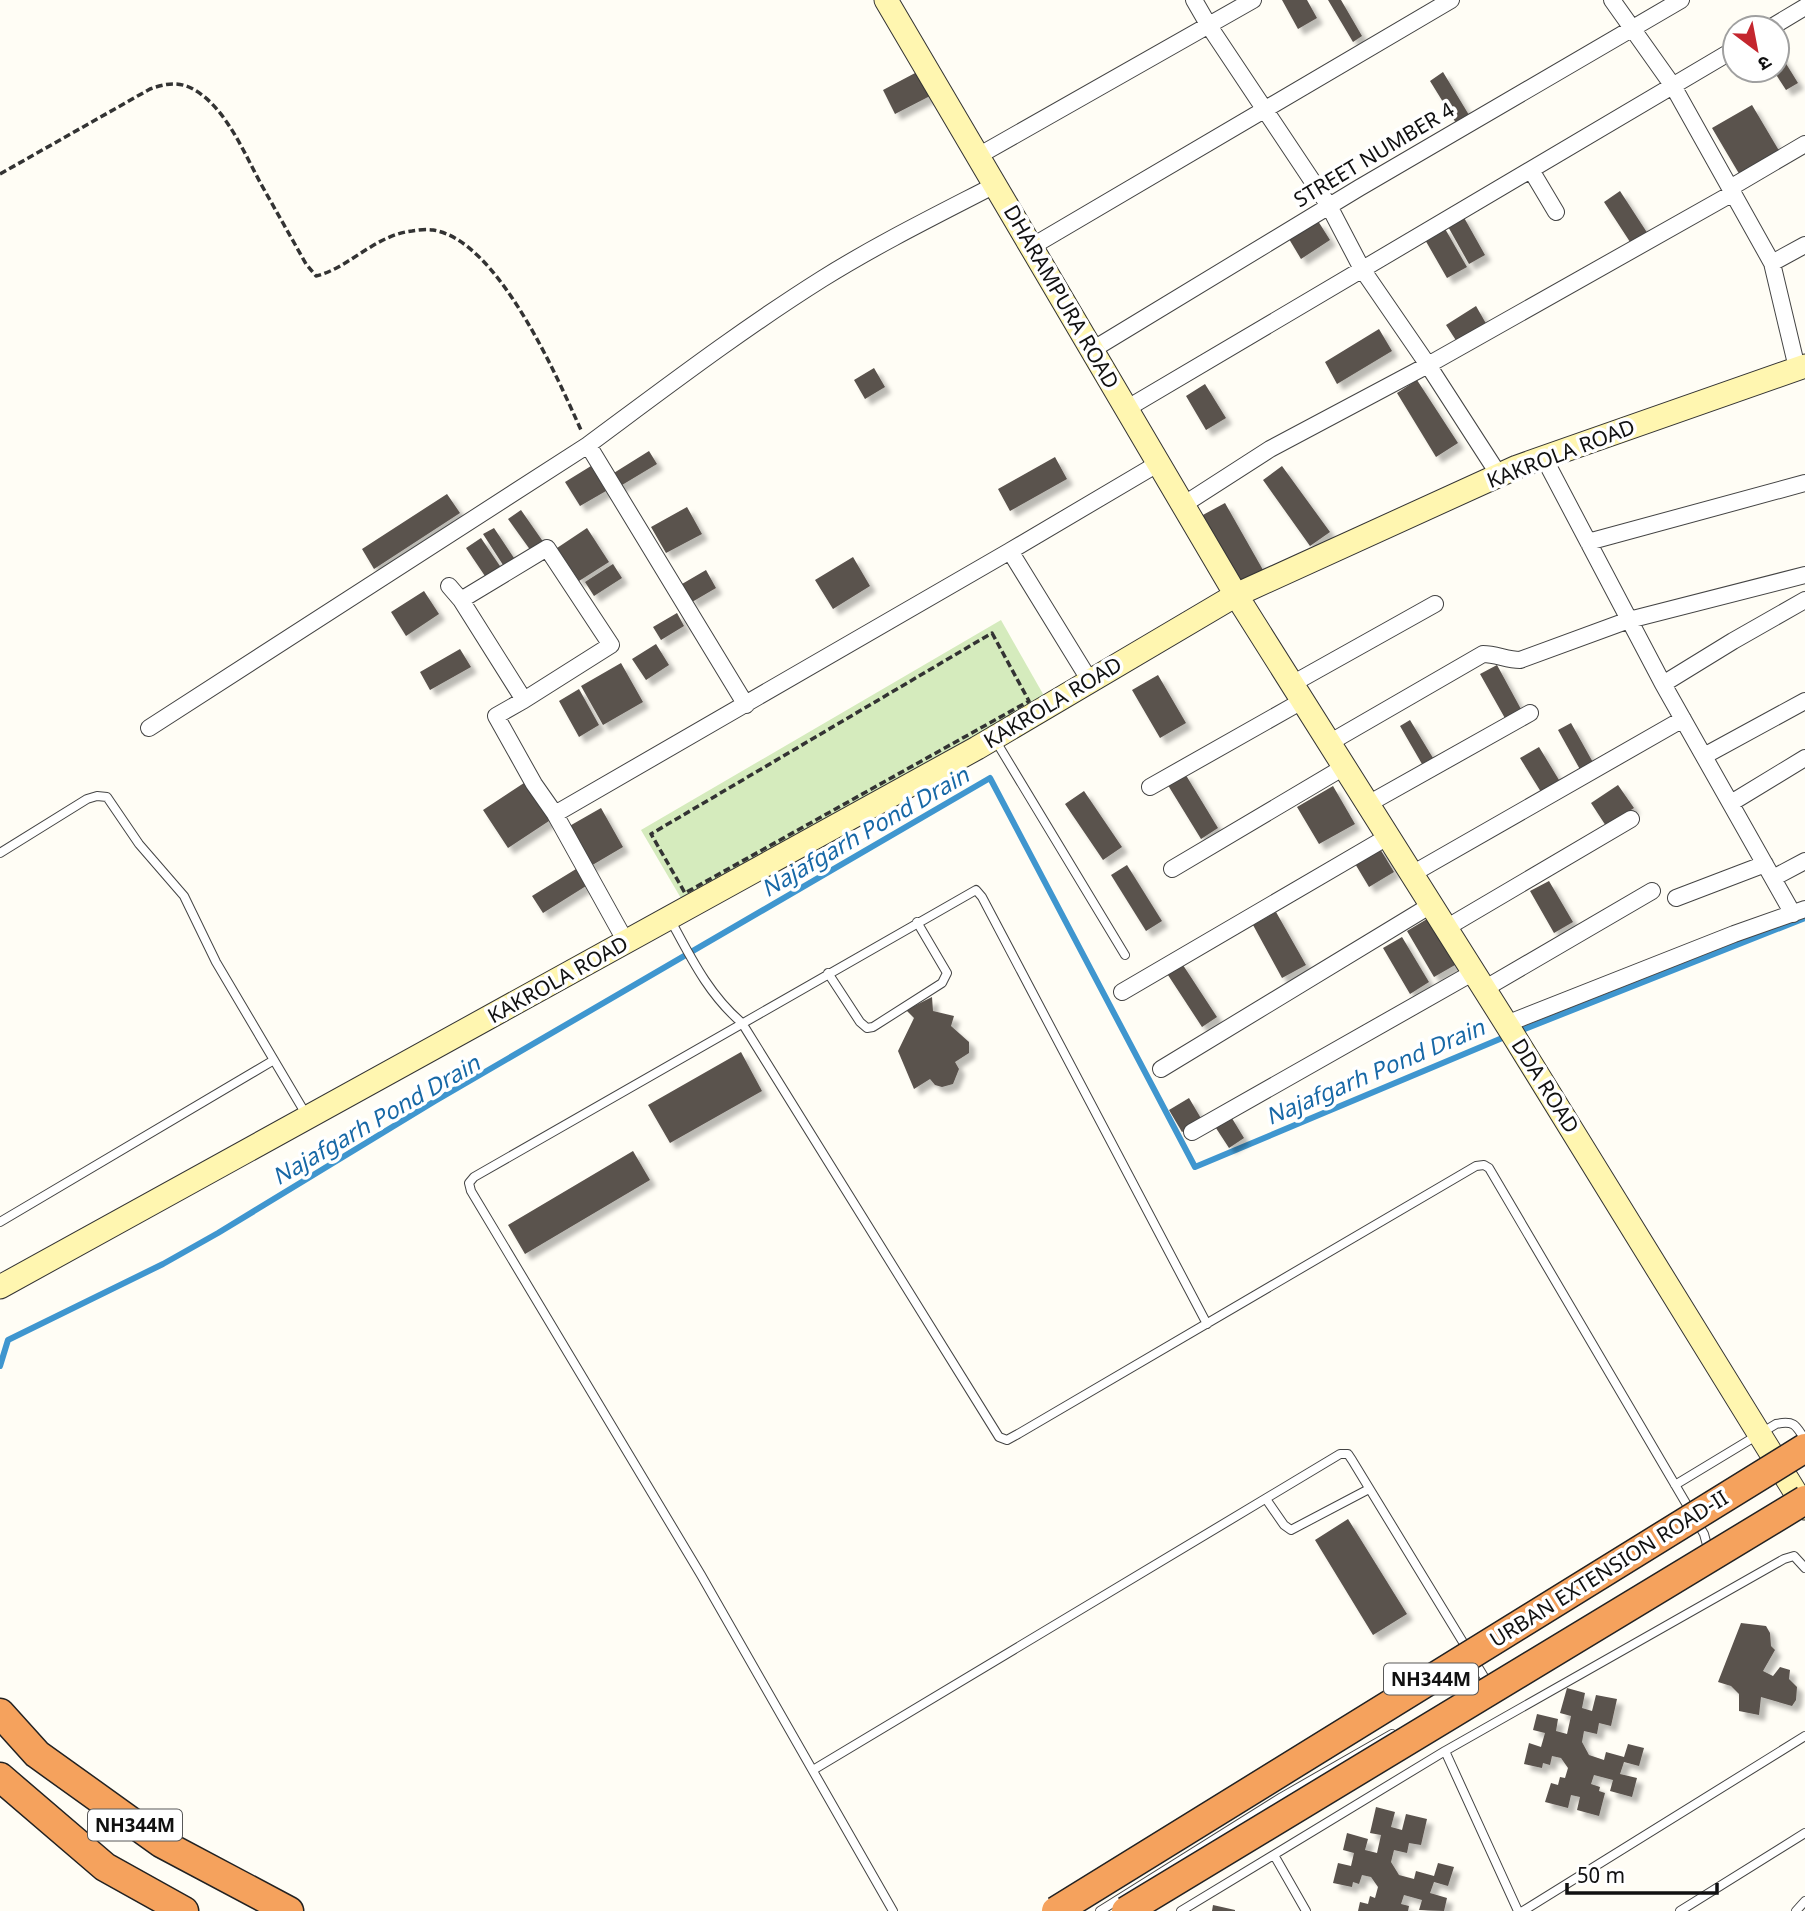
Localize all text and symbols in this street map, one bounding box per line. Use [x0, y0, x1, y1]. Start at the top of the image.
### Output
north arrow [1721, 14, 1791, 84]
text: उ [1752, 48, 1775, 75]
street label: STREET NUMBER 4 [1290, 97, 1461, 216]
street label: DHARAMPURA ROAD [995, 201, 1123, 395]
street label: KAKROLA ROAD [1484, 415, 1640, 497]
street label: KAKROLA ROAD [980, 652, 1128, 757]
water label: Najafgarh Pond Drain [757, 762, 976, 905]
street label: KAKROLA ROAD [484, 932, 634, 1032]
water label: Najafgarh Pond Drain [1262, 1014, 1490, 1134]
street label: DDA ROAD [1503, 1034, 1584, 1140]
water label: Najafgarh Pond Drain [268, 1050, 487, 1193]
street label: URBAN EXTENSION ROAD-II [1486, 1486, 1734, 1656]
road number: NH344M [1384, 1664, 1478, 1694]
road number: NH344M [88, 1810, 182, 1840]
scale bar [1567, 1852, 1717, 1896]
text: 50 m [1577, 1864, 1625, 1892]

